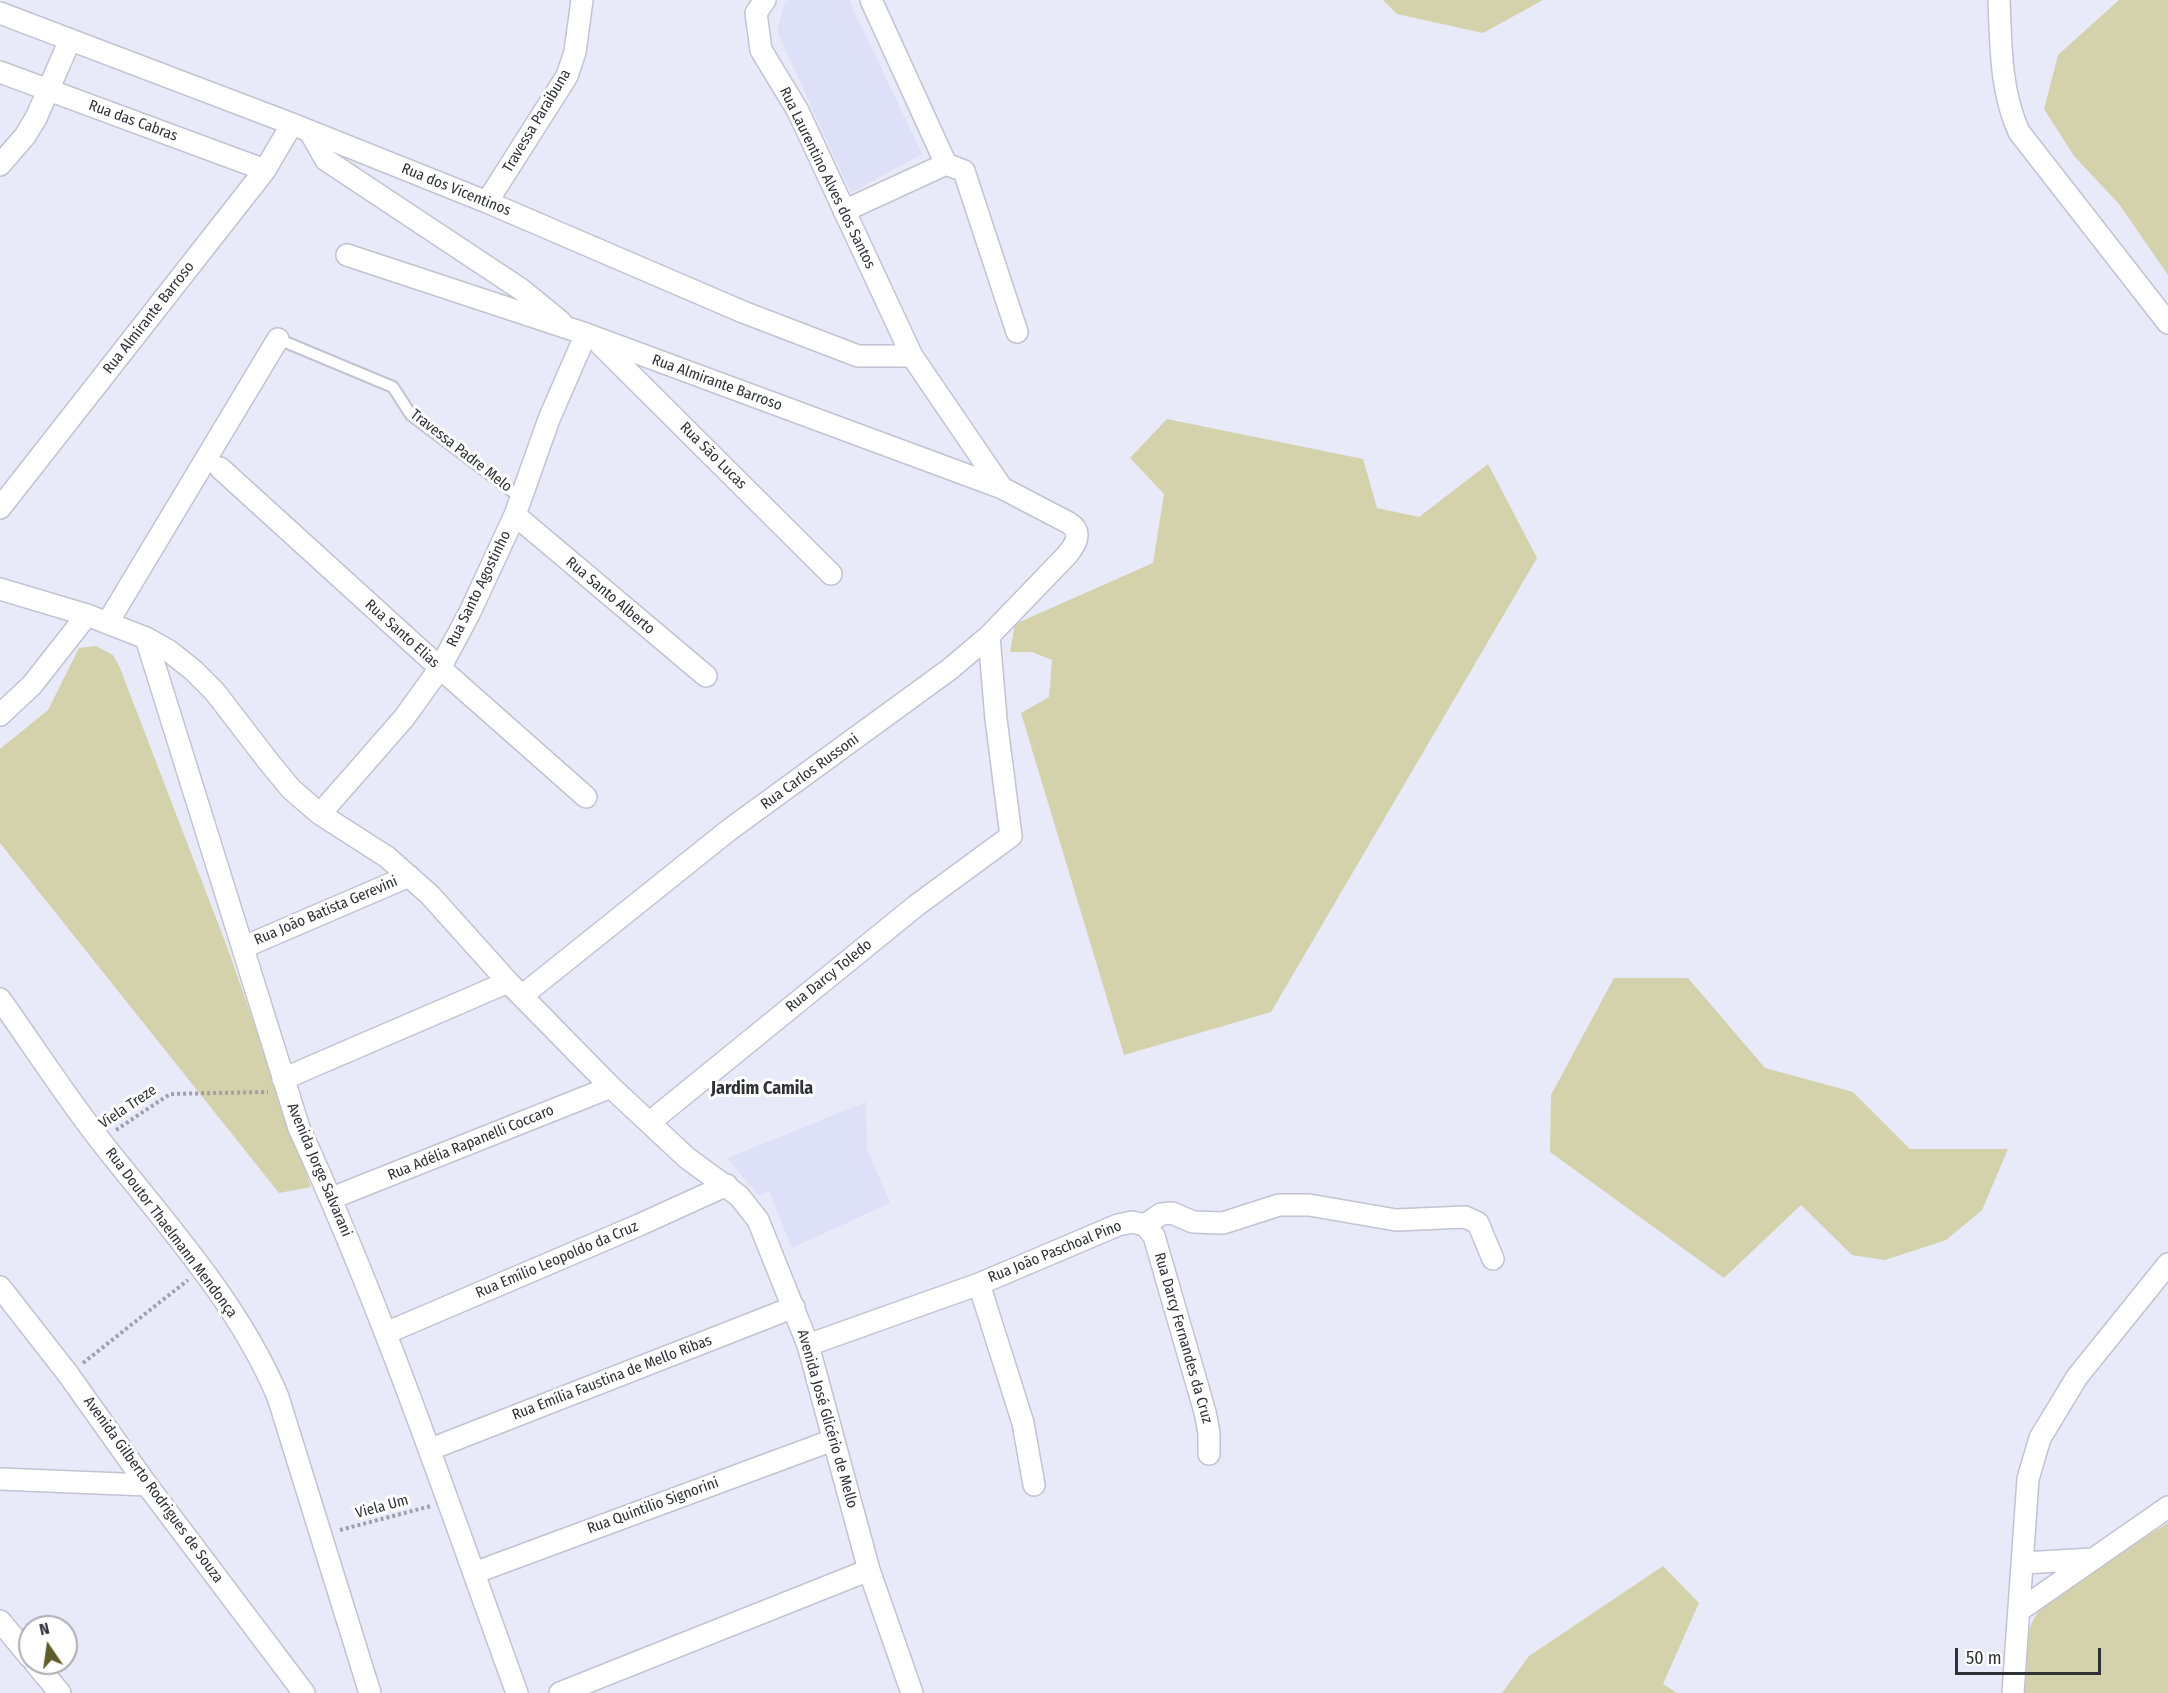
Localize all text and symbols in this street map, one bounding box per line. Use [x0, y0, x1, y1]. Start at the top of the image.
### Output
street label: Travessa Paraibuna [499, 66, 575, 176]
street label: Rua Laurentino Alves dos Santos [775, 84, 879, 272]
street label: Rua das Cabras [86, 97, 180, 145]
street label: Rua dos Vicentinos [399, 160, 513, 220]
street label: Rua Almirante Barroso [100, 258, 198, 378]
street label: Rua Almirante Barroso [649, 351, 785, 415]
street label: Travessa Padre Melo [407, 406, 515, 496]
street label: Rua São Lucas [676, 419, 750, 493]
street label: Rua Santo Agostinho [443, 528, 515, 650]
street label: Rua Santo Alberto [562, 554, 658, 638]
street label: Rua Santo Elias [361, 596, 443, 672]
street label: Rua Carlos Russoni [757, 730, 863, 814]
street label: Rua João Batista Gerevini [252, 873, 400, 949]
street label: Rua Darcy Toledo [782, 936, 876, 1016]
district label: Jardim Camila [711, 1078, 813, 1100]
street label: Viela Treze [96, 1081, 160, 1133]
street label: Avenida Jorge Salvarani [283, 1101, 355, 1239]
street label: Rua Adélia Rapanelli Coccaro [385, 1101, 557, 1185]
street label: Rua Doutor Thaelmann Mendonça [101, 1145, 241, 1321]
street label: Rua João Paschoal Pino [986, 1217, 1124, 1287]
street label: Rua Emílio Leopoldo da Cruz [473, 1218, 641, 1302]
street label: Rua Darcy Fernandes da Cruz [1150, 1251, 1216, 1425]
street label: Avenida José Glicério de Mello [793, 1328, 861, 1510]
street label: Rua Emília Faustina de Mello Ribas [510, 1332, 714, 1424]
street label: Avenida Gilberto Rodrigues de Souza [79, 1393, 227, 1587]
street label: Rua Quintilio Signorini [585, 1474, 721, 1538]
street label: Viela Um [354, 1491, 410, 1523]
north arrow [18, 1615, 78, 1675]
text: N [37, 1619, 51, 1639]
scale bar [1958, 1636, 2104, 1674]
text: 50 m [1966, 1647, 2002, 1669]

